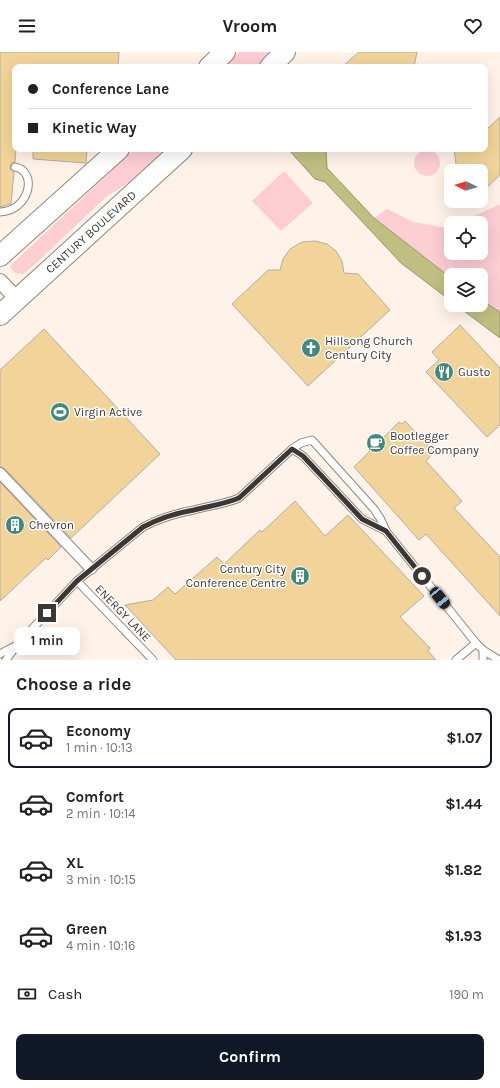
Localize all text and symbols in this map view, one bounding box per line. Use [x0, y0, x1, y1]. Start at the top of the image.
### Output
icon: menu [16, 15, 38, 37]
text: Vroom [223, 15, 277, 37]
icon: heart [462, 15, 484, 37]
text: Conference Lane [52, 80, 169, 98]
text: Kinetic Way [52, 119, 137, 137]
north arrow [444, 164, 488, 208]
map controls [444, 164, 488, 312]
street label: CENTURY BOULEVARD [43, 188, 139, 276]
button: locate [444, 216, 488, 260]
button: layers [444, 268, 488, 312]
place label: Hillsong Church Century City [325, 334, 413, 362]
church icon: Hillsong Church Century City [300, 337, 322, 359]
restaurant icon: Gusto [433, 361, 455, 383]
place label: Gusto [458, 365, 490, 379]
sports icon: Virgin Active [49, 401, 71, 423]
place label: Virgin Active [74, 405, 142, 419]
place label: Bootlegger Coffee Company [390, 429, 479, 457]
cafe icon: Bootlegger Coffee Company [365, 432, 387, 454]
building icon: Chevron [4, 514, 26, 536]
place label: Chevron [29, 518, 74, 532]
place label: Century City Conference Centre [186, 562, 286, 590]
building icon: Century City Conference Centre [289, 565, 311, 587]
route start [413, 567, 431, 585]
street label: ENERGY LANE [92, 582, 154, 644]
car [428, 585, 452, 611]
route end [38, 604, 56, 622]
callout: 1 min [14, 627, 80, 655]
text: 1 min [31, 633, 63, 648]
text: Choose a ride [16, 673, 131, 695]
icon: car [18, 720, 54, 756]
text: Economy [66, 722, 131, 740]
text: $1.07 [446, 729, 482, 747]
text: 1 min · 10:13 [66, 740, 133, 755]
icon: car [18, 786, 54, 822]
text: Comfort [66, 788, 124, 806]
text: $1.44 [445, 795, 482, 813]
text: 2 min · 10:14 [66, 806, 136, 821]
icon: car [18, 852, 54, 888]
text: XL [66, 854, 84, 872]
text: $1.82 [444, 861, 482, 879]
text: 3 min · 10:15 [66, 872, 136, 887]
icon: car [18, 918, 54, 954]
text: Green [66, 920, 107, 938]
text: $1.93 [445, 927, 482, 945]
text: 4 min · 10:16 [66, 938, 135, 953]
icon: cash [16, 983, 38, 1005]
text: Cash [48, 985, 82, 1003]
text: 190 m [449, 987, 484, 1002]
button: Confirm [16, 1034, 484, 1080]

